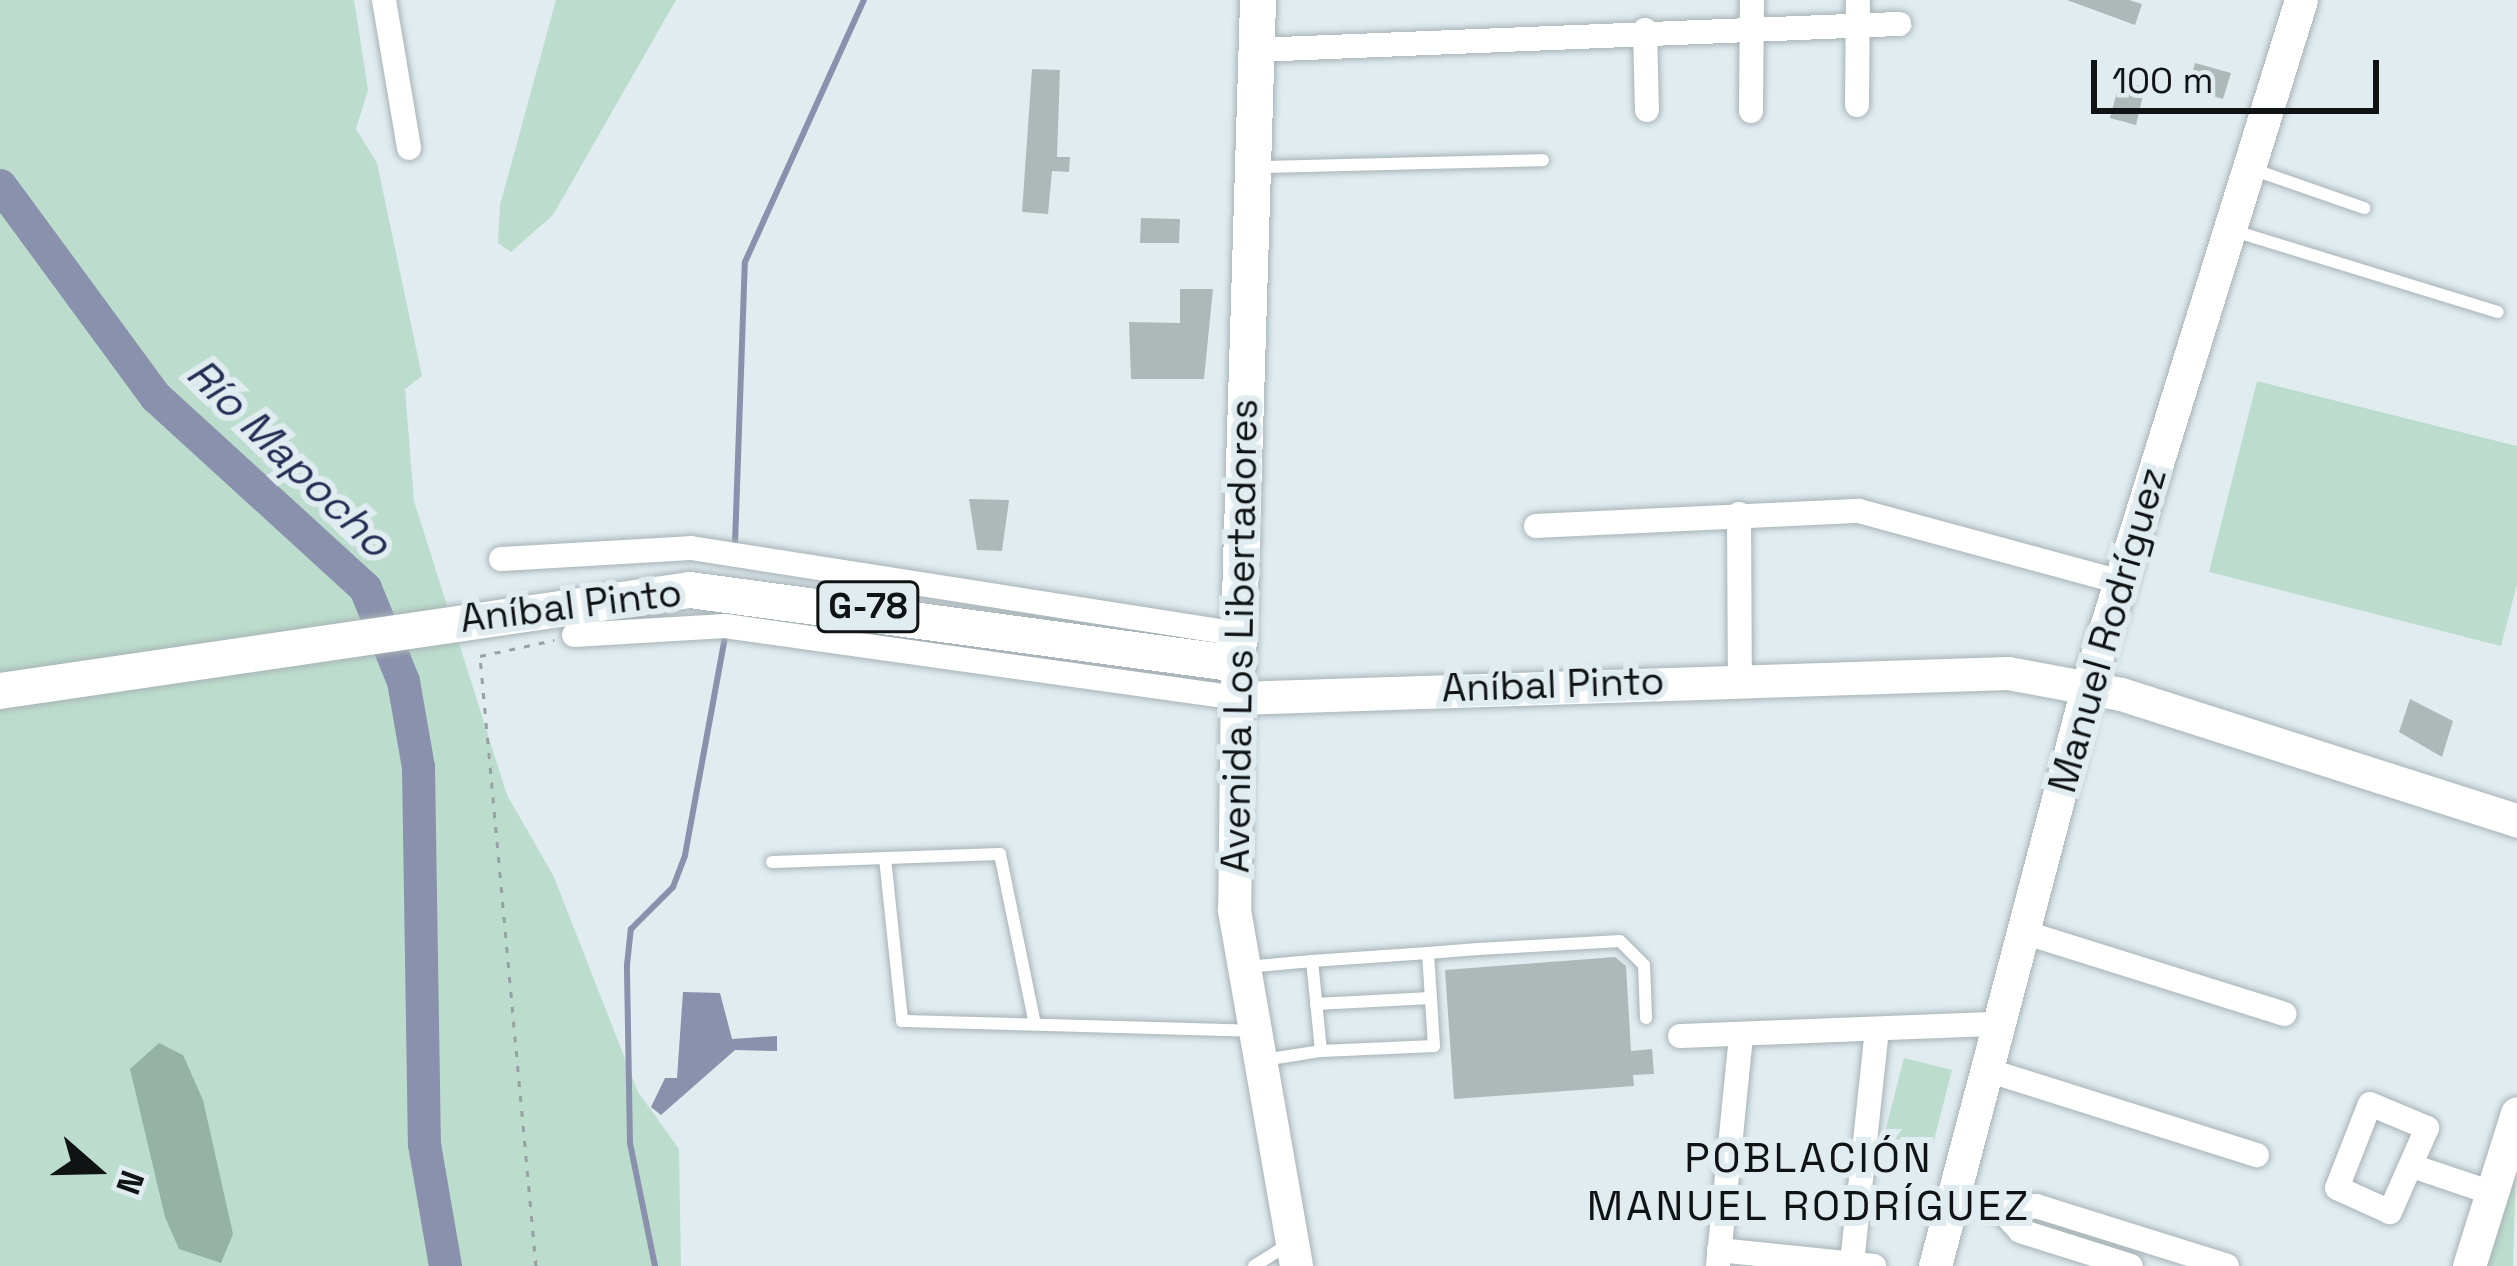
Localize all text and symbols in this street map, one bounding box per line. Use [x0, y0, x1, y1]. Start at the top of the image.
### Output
scale bar [2097, 36, 2385, 110]
text: 100 m [2112, 58, 2213, 104]
water label: Río Mapocho [177, 348, 401, 568]
street label: Avenida Los Libertadores [1212, 398, 1268, 874]
street label: Manuel Rodríguez [2039, 462, 2177, 798]
street label: Aníbal Pinto [458, 569, 684, 643]
road number: G-78 [814, 577, 922, 637]
street label: Aníbal Pinto [1441, 658, 1665, 712]
north arrow [36, 1110, 156, 1230]
district label: POBLACIÓN MANUEL RODRÍGUEZ [1586, 1133, 2032, 1232]
text: N [106, 1165, 153, 1200]

